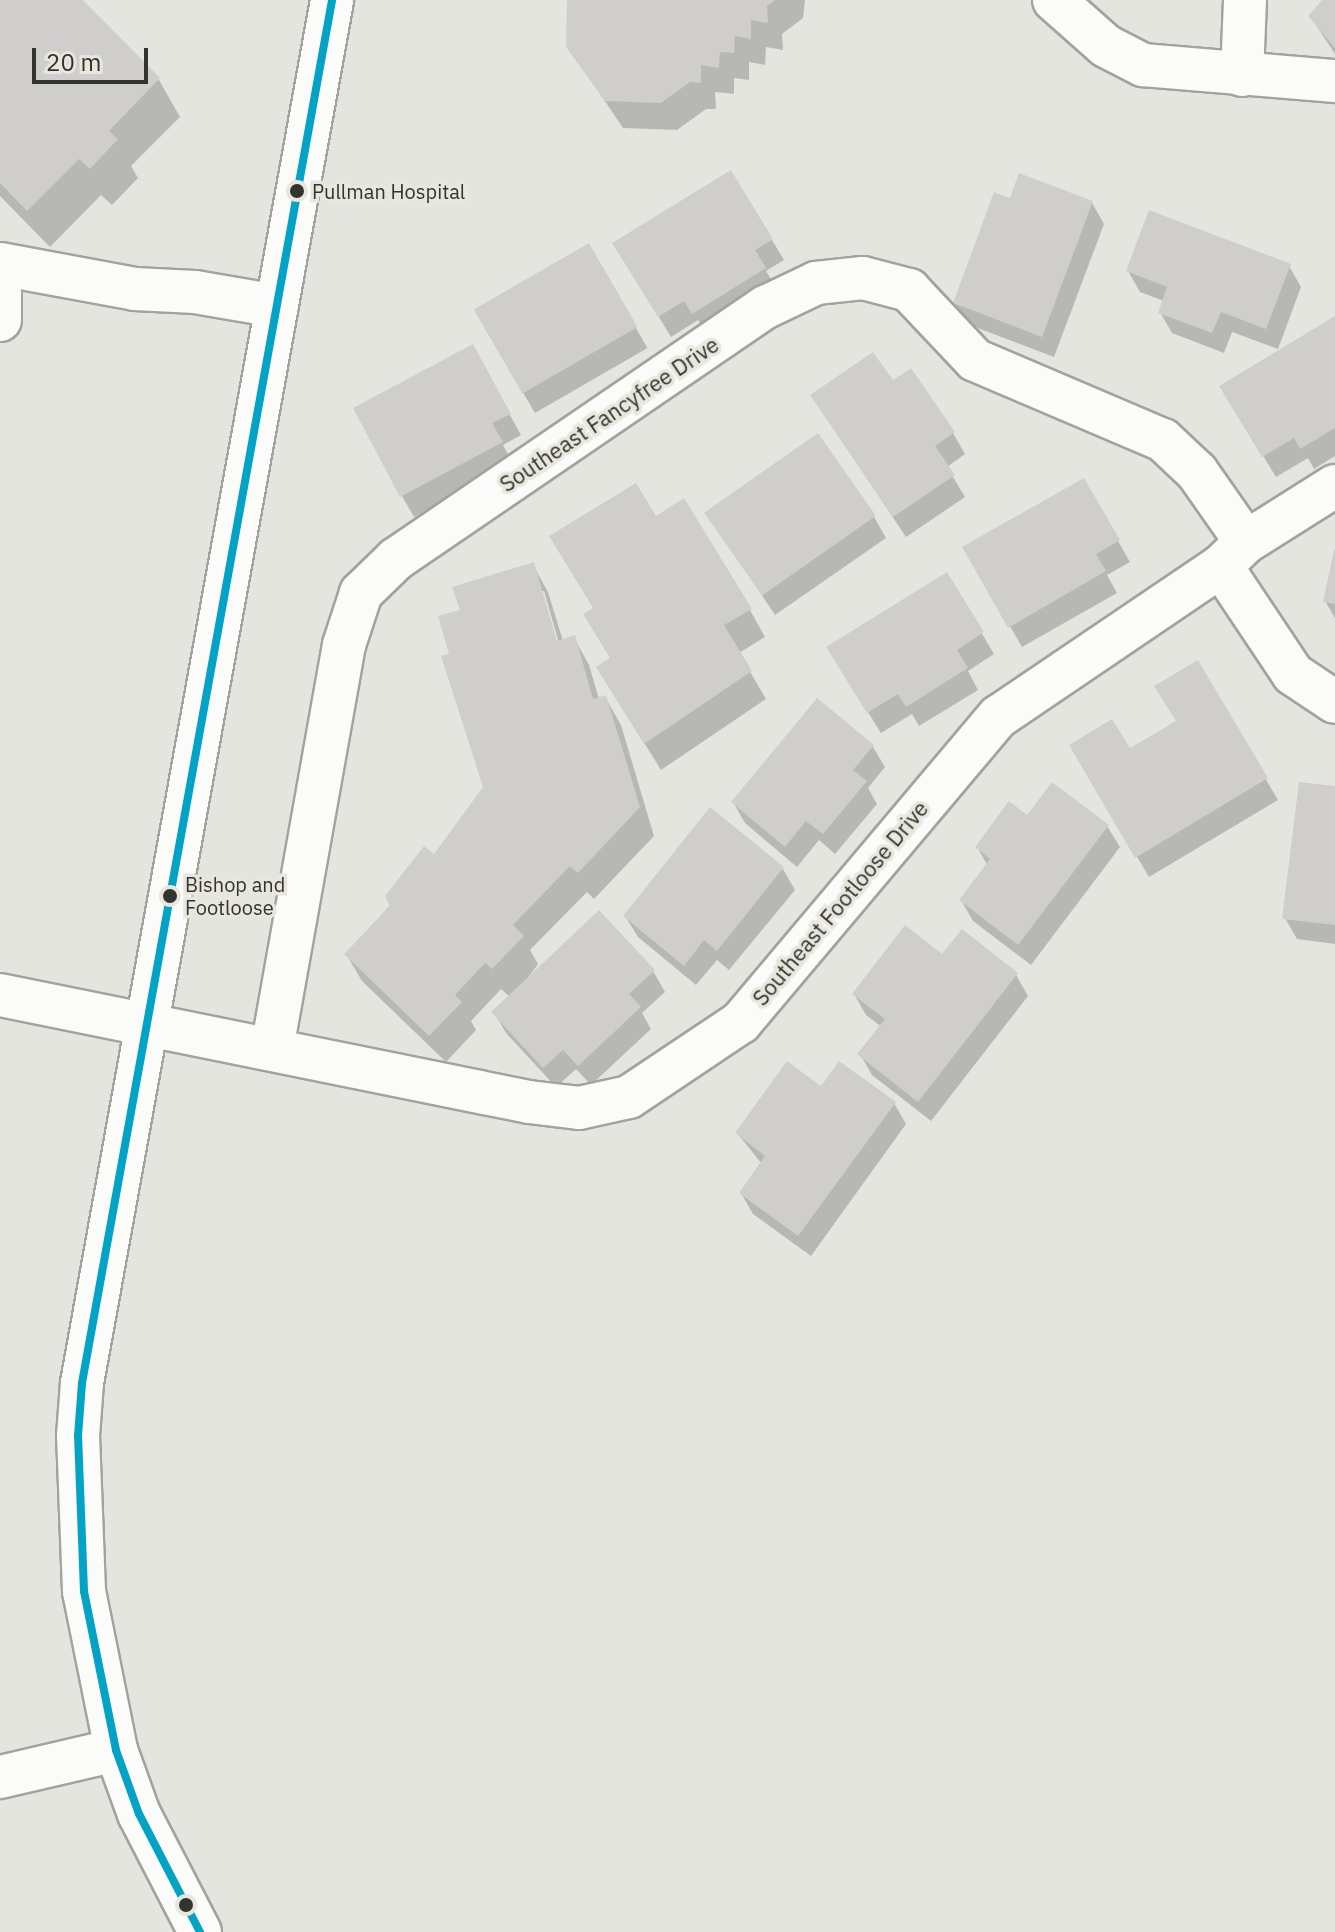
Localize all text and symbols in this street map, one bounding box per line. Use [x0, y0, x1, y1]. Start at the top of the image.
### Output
scale bar [36, 32, 152, 82]
text: 20 m [46, 46, 101, 78]
place label: Pullman Hospital [312, 179, 465, 203]
marker: Pullman Hospital [289, 183, 305, 199]
street label: Southeast Fancyfree Drive [495, 331, 723, 497]
street label: Southeast Footloose Drive [747, 795, 933, 1011]
place label: Bishop and Footloose [185, 872, 285, 919]
marker: Bishop and Footloose [162, 888, 178, 904]
unlabelled marker [178, 1897, 194, 1913]

